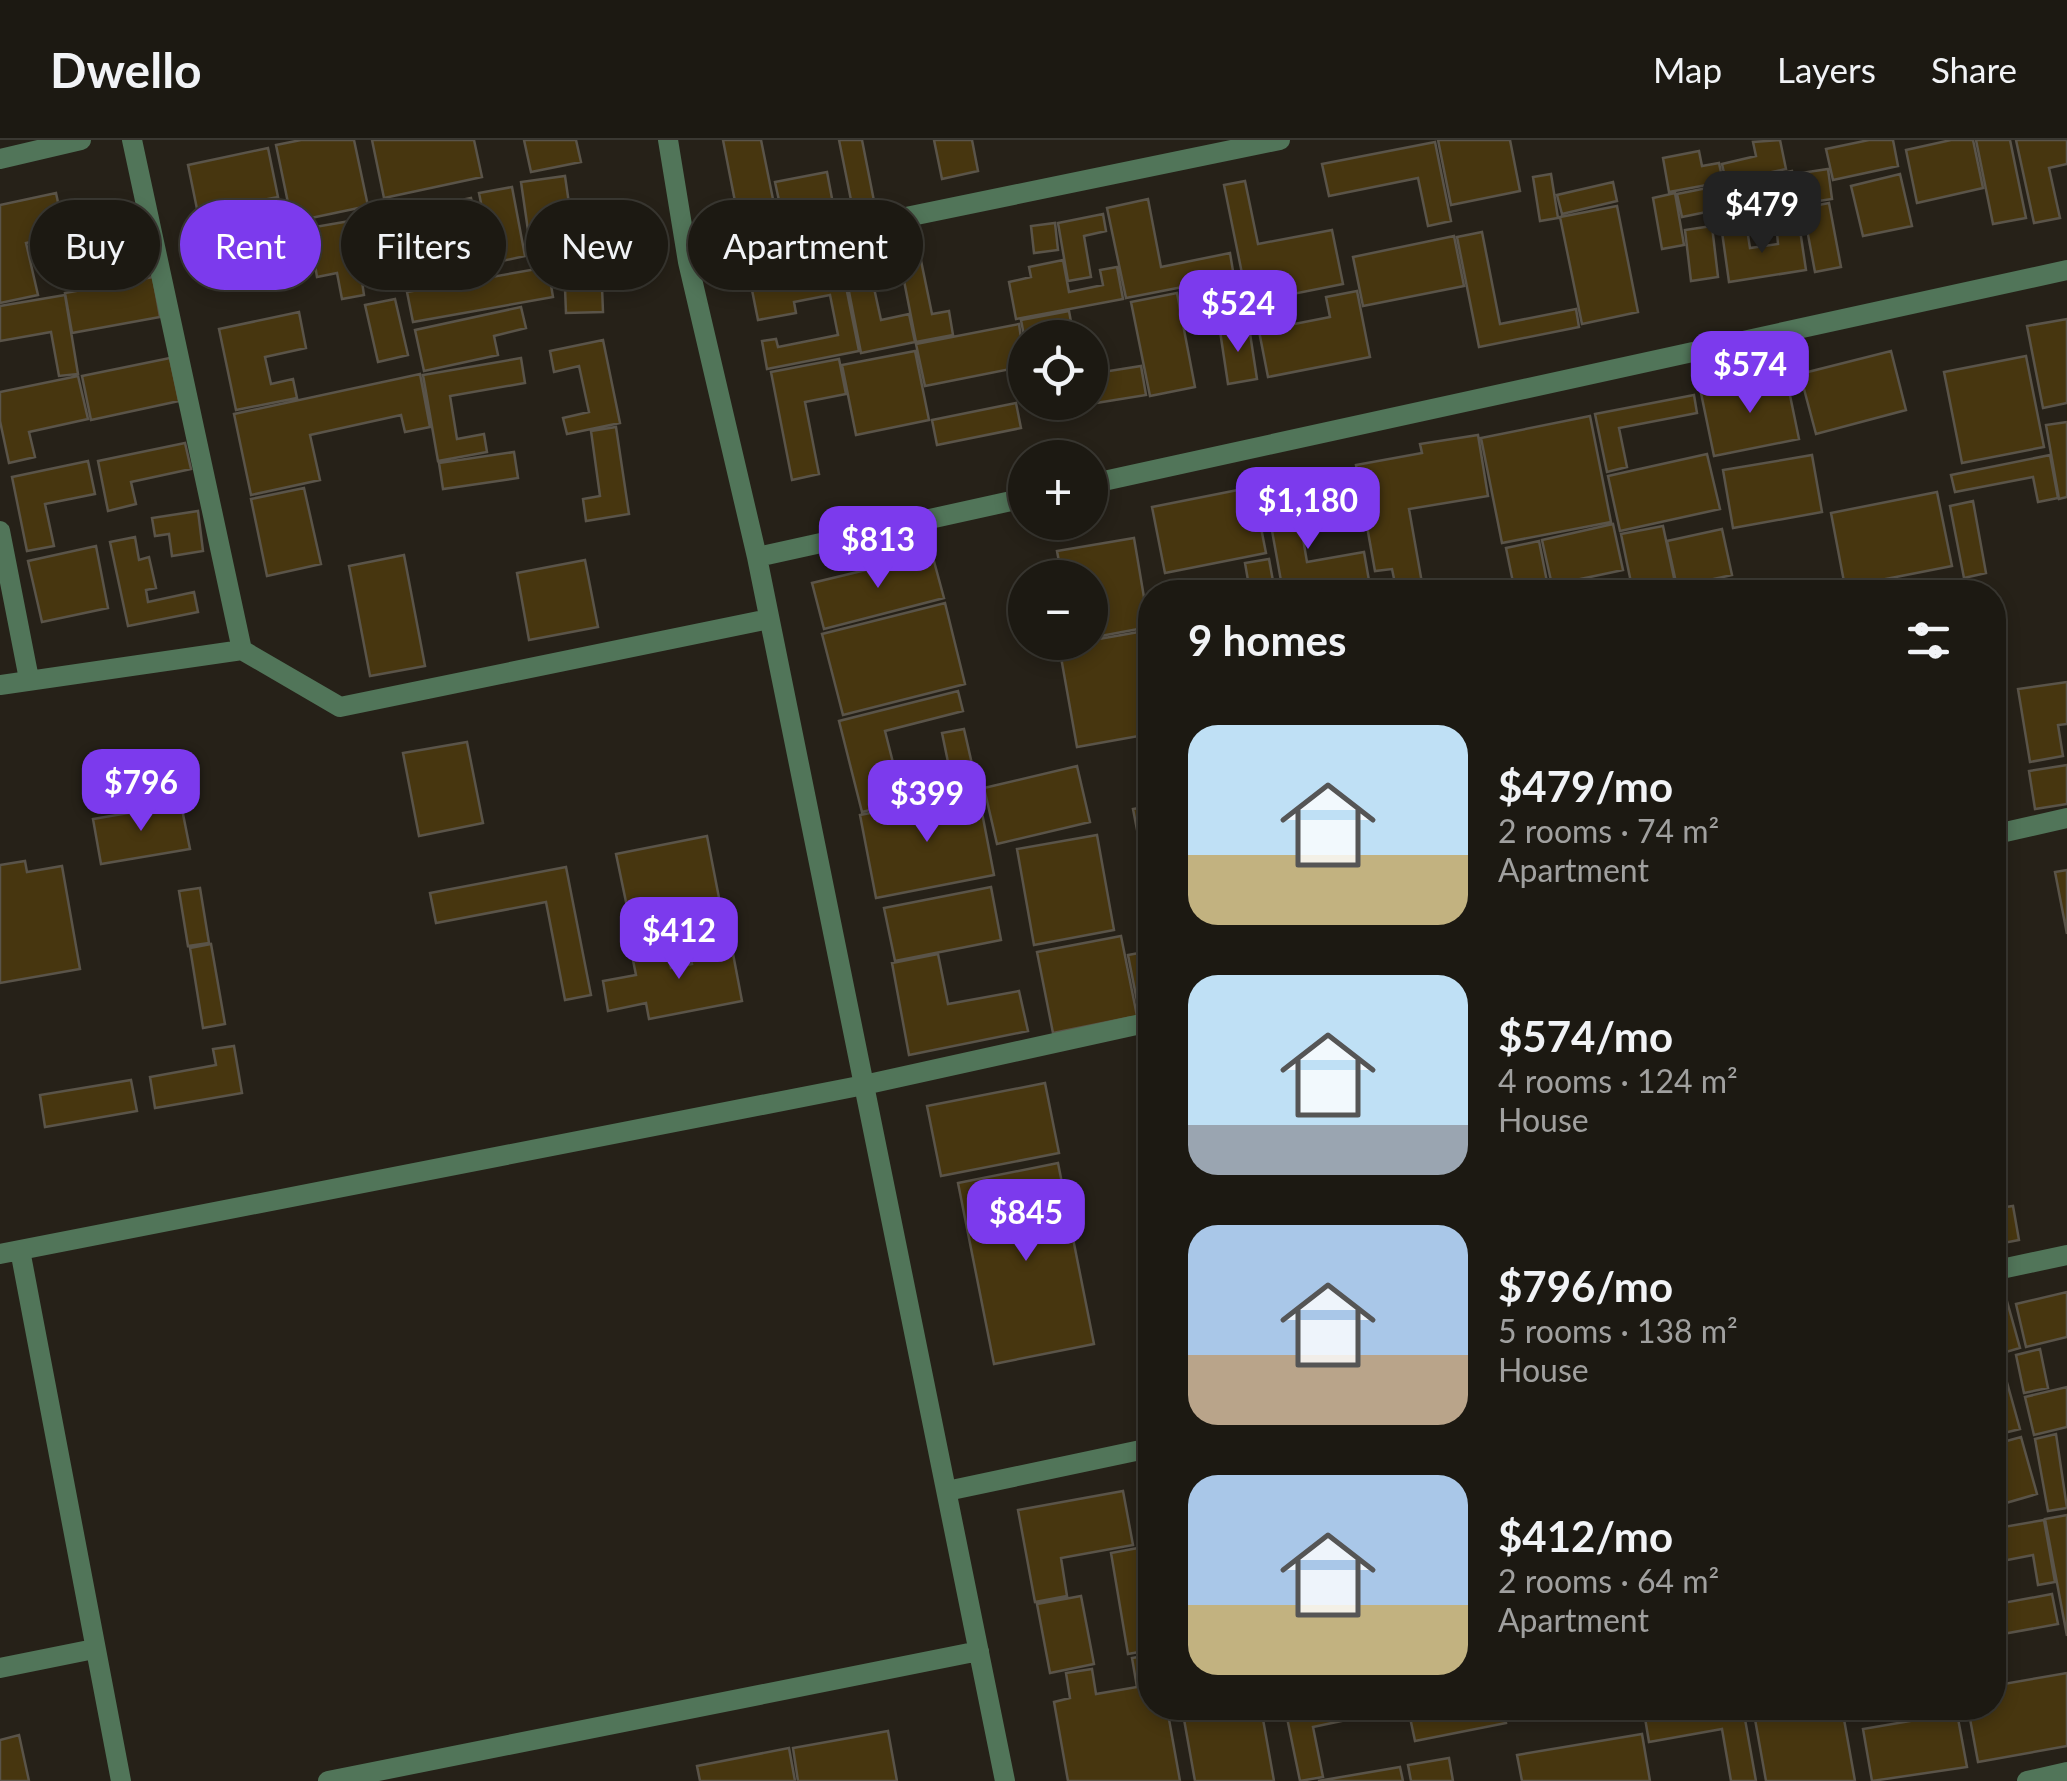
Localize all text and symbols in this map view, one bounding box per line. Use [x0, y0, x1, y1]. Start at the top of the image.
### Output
text: Dwello [50, 41, 202, 98]
text: Map [1653, 48, 1722, 90]
text: Layers [1777, 48, 1876, 90]
text: Share [1931, 48, 2017, 90]
pin: $479 [1703, 171, 1821, 256]
text: $479 [1725, 184, 1799, 223]
chip: Buy [30, 200, 160, 290]
chip: Rent [180, 200, 321, 290]
chip: Filters [341, 200, 506, 290]
chip: New [526, 200, 668, 290]
chip: Apartment [688, 200, 923, 290]
pin: $524 [1179, 270, 1297, 355]
text: $524 [1201, 283, 1275, 322]
map controls [1008, 320, 1108, 660]
button: locate [1008, 320, 1108, 420]
pin: $574 [1691, 331, 1809, 416]
text: $574 [1713, 344, 1787, 383]
button: + [1008, 440, 1108, 540]
pin: $1,180 [1227, 467, 1389, 552]
text: $1,180 [1258, 480, 1358, 519]
pin: $813 [819, 506, 937, 591]
text: $813 [841, 519, 915, 558]
button: − [1008, 560, 1108, 660]
icon: filters [1901, 613, 1956, 668]
text: 9 homes [1188, 615, 1346, 665]
pin: $796 [82, 749, 200, 834]
pin: $399 [868, 760, 986, 845]
text: $479/mo [1498, 761, 1673, 811]
text: $796 [104, 762, 178, 801]
icon: home [1268, 765, 1388, 885]
text: $399 [890, 773, 964, 812]
text: 2 rooms · 74 m² [1498, 811, 1719, 850]
text: Apartment [1498, 850, 1649, 889]
pin: $412 [620, 897, 738, 982]
text: $412 [642, 910, 716, 949]
text: $574/mo [1498, 1011, 1673, 1061]
icon: home [1268, 1015, 1388, 1135]
text: 4 rooms · 124 m² [1498, 1061, 1738, 1100]
text: House [1498, 1100, 1589, 1139]
pin: $845 [967, 1179, 1085, 1264]
text: $845 [989, 1192, 1063, 1231]
text: $796/mo [1498, 1261, 1673, 1311]
icon: home [1268, 1265, 1388, 1385]
text: 5 rooms · 138 m² [1498, 1311, 1738, 1350]
text: House [1498, 1350, 1589, 1389]
text: $412/mo [1498, 1511, 1673, 1561]
icon: home [1268, 1515, 1388, 1635]
text: 2 rooms · 64 m² [1498, 1561, 1719, 1600]
text: Apartment [1498, 1600, 1649, 1639]

